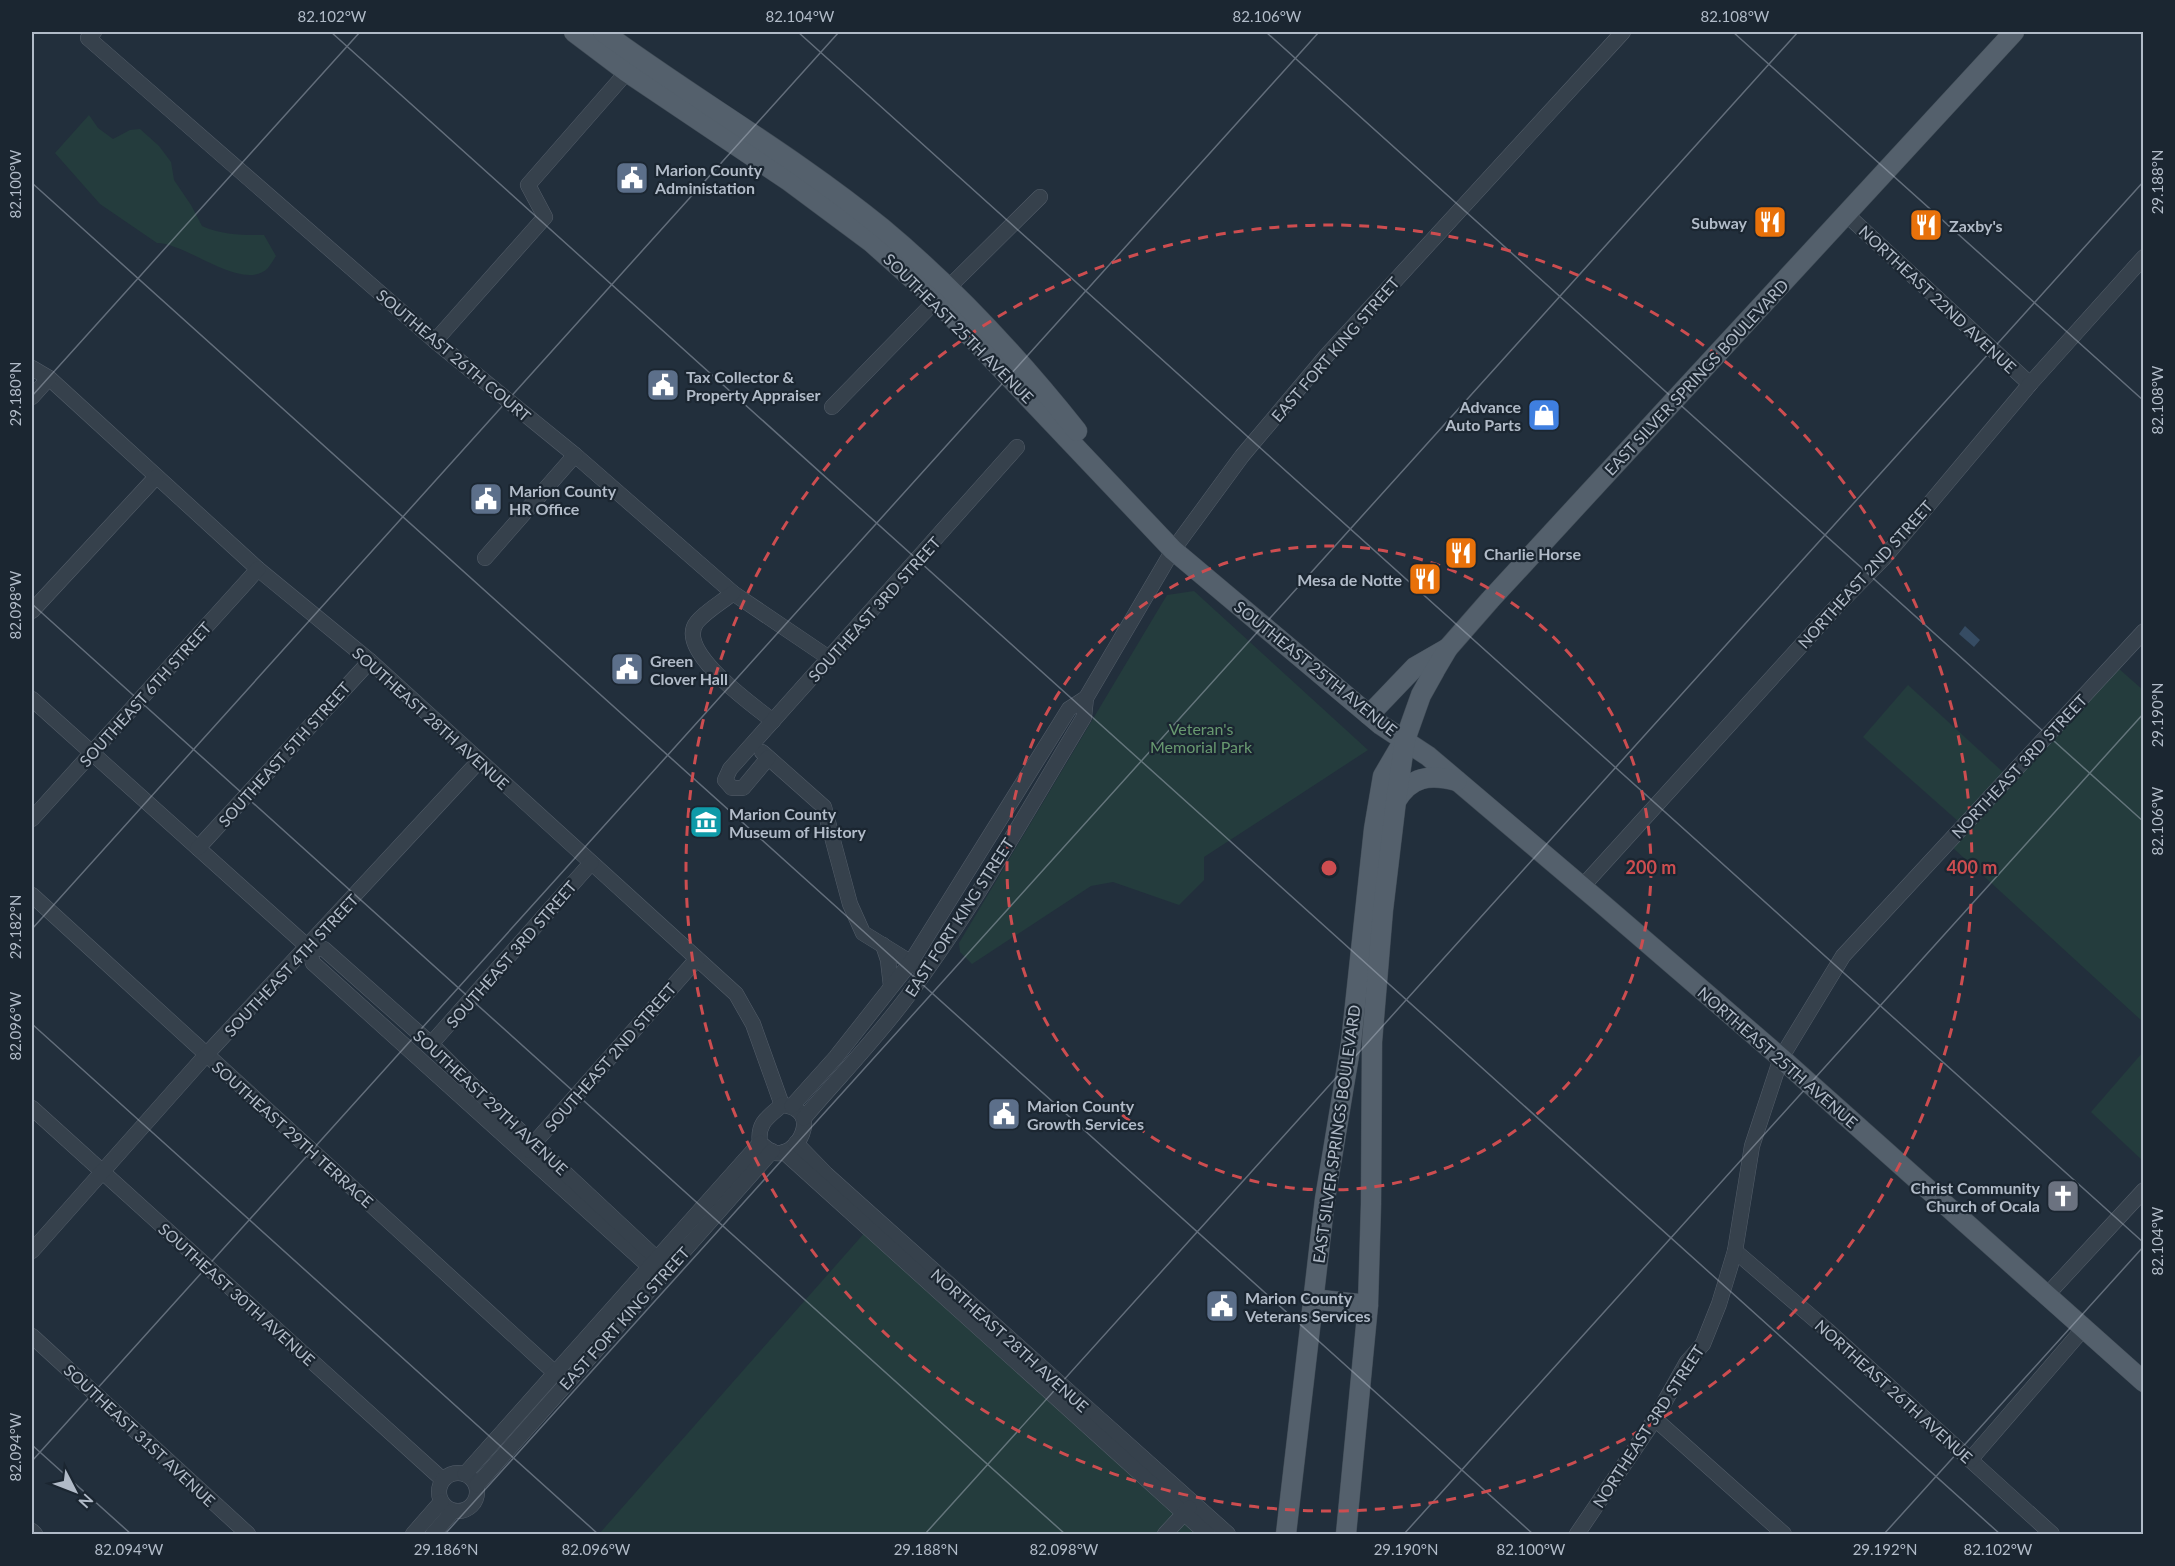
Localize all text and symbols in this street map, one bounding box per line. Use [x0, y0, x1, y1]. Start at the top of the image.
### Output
text: 82.102°W [298, 7, 367, 25]
text: 82.104°W [766, 7, 835, 25]
text: 82.106°W [1233, 7, 1302, 25]
text: 82.108°W [1701, 7, 1770, 25]
text: 82.100°W [6, 149, 24, 218]
text: 29.188°N [2148, 150, 2166, 214]
public building icon: Marion County Administation [614, 160, 650, 196]
place label: Marion County Administation [654, 160, 763, 197]
restaurant icon: Subway [1752, 204, 1788, 240]
restaurant icon: Zaxby's [1908, 207, 1944, 243]
place label: Subway [1691, 213, 1748, 232]
place label: Zaxby's [1949, 216, 2003, 235]
street label: NORTHEAST 22ND AVENUE [1855, 221, 2021, 377]
street label: SOUTHEAST 25TH AVENUE [880, 249, 1038, 407]
street label: EAST FORT KING STREET [1267, 272, 1403, 425]
street label: EAST SILVER SPRINGS BOULEVARD [1600, 275, 1792, 479]
street label: SOUTHEAST 26TH COURT [373, 285, 535, 425]
text: 29.180°N [6, 362, 24, 426]
text: 82.108°W [2148, 365, 2166, 434]
public building icon: Tax Collector & Property Appraiser [645, 367, 681, 403]
place label: Tax Collector & Property Appraiser [686, 367, 821, 404]
place label: Advance Auto Parts [1444, 397, 1521, 434]
shop icon: Advance Auto Parts [1526, 397, 1562, 433]
public building icon: Marion County HR Office [468, 481, 504, 517]
place label: Marion County HR Office [509, 481, 617, 518]
street label: NORTHEAST 2ND STREET [1794, 496, 1937, 652]
street label: SOUTHEAST 3RD STREET [804, 532, 944, 685]
restaurant icon: Charlie Horse [1443, 535, 1479, 571]
place label: Charlie Horse [1484, 544, 1581, 563]
restaurant icon: Mesa de Notte [1407, 561, 1443, 597]
text: 82.098°W [6, 570, 24, 639]
place label: Mesa de Notte [1297, 570, 1402, 589]
street label: SOUTHEAST 25TH AVENUE [1231, 596, 1401, 740]
street label: SOUTHEAST 6TH STREET [75, 617, 215, 770]
street label: SOUTHEAST 28TH AVENUE [349, 643, 513, 793]
public building icon: Green Clover Hall [609, 651, 645, 687]
place label: Green Clover Hall [650, 651, 728, 688]
street label: SOUTHEAST 5TH STREET [214, 677, 354, 830]
text: 29.190°N [2148, 683, 2166, 747]
street label: NORTHEAST 3RD STREET [1947, 690, 2091, 842]
park label: Veteran's Memorial Park [1150, 719, 1253, 756]
text: 82.106°W [2148, 786, 2166, 855]
museum icon: Marion County Museum of History [688, 804, 724, 840]
place label: Marion County Museum of History [729, 804, 867, 841]
street label: EAST FORT KING STREET [901, 834, 1018, 1000]
text: 200 m [1626, 856, 1676, 878]
text: 400 m [1947, 856, 1997, 878]
centre of rings [1319, 858, 1339, 878]
street label: SOUTHEAST 3RD STREET [442, 876, 580, 1031]
street label: SOUTHEAST 4TH STREET [220, 889, 362, 1040]
text: 29.182°N [6, 895, 24, 959]
street label: SOUTHEAST 2ND STREET [540, 978, 680, 1135]
street label: NORTHEAST 25TH AVENUE [1694, 983, 1862, 1131]
text: 82.096°W [6, 991, 24, 1060]
street label: EAST SILVER SPRINGS BOULEVARD [1308, 1004, 1364, 1264]
street label: SOUTHEAST 29TH AVENUE [410, 1026, 572, 1178]
street label: SOUTHEAST 29TH TERRACE [209, 1057, 377, 1211]
public building icon: Marion County Growth Services [986, 1096, 1022, 1132]
place label: Marion County Growth Services [1027, 1096, 1144, 1133]
place label: Christ Community Church of Ocala [1911, 1178, 2041, 1215]
church icon: Christ Community Church of Ocala [2045, 1178, 2081, 1214]
text: 82.104°W [2148, 1206, 2166, 1275]
street label: SOUTHEAST 30TH AVENUE [155, 1219, 319, 1369]
street label: EAST FORT KING STREET [555, 1242, 693, 1393]
street label: NORTHEAST 28TH AVENUE [927, 1264, 1093, 1416]
public building icon: Marion County Veterans Services [1204, 1288, 1240, 1324]
place label: Marion County Veterans Services [1244, 1288, 1371, 1325]
street label: NORTHEAST 26TH AVENUE [1811, 1315, 1977, 1467]
street label: NORTHEAST 3RD STREET [1588, 1341, 1708, 1511]
street label: SOUTHEAST 31ST AVENUE [60, 1359, 220, 1511]
text: 82.094°W [6, 1412, 24, 1481]
north arrow [45, 1461, 105, 1521]
text: 82.094°W [95, 1540, 164, 1558]
text: 29.186°N [414, 1540, 478, 1558]
text: 82.096°W [562, 1540, 631, 1558]
text: 29.188°N [894, 1540, 958, 1558]
text: 82.098°W [1030, 1540, 1099, 1558]
text: 29.190°N [1374, 1540, 1438, 1558]
text: 82.100°W [1497, 1540, 1566, 1558]
text: 29.192°N [1853, 1540, 1917, 1558]
text: 82.102°W [1964, 1540, 2033, 1558]

